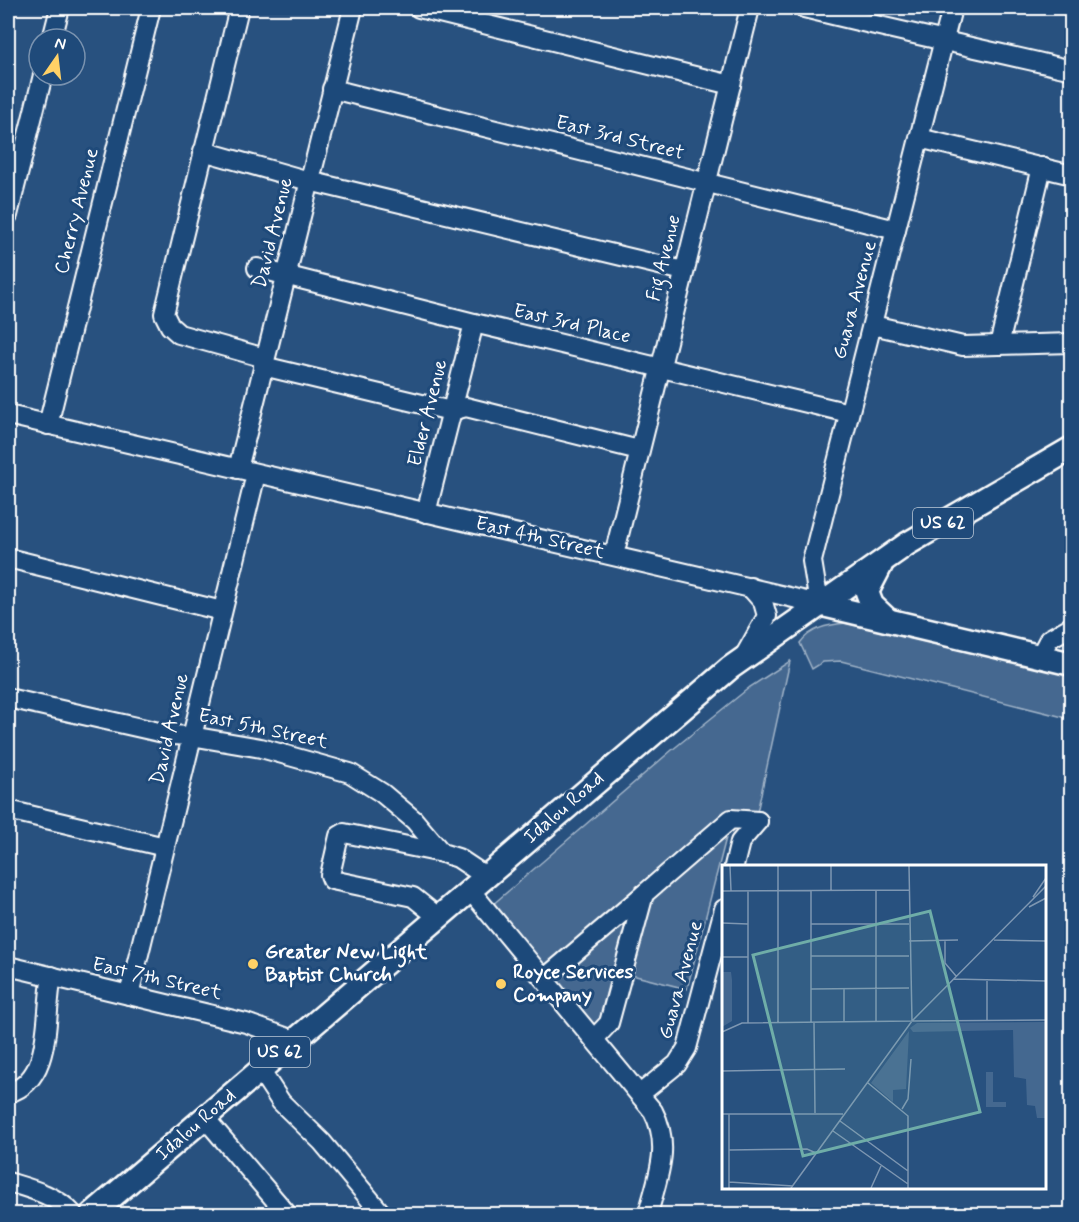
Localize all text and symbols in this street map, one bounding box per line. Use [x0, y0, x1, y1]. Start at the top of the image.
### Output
north arrow [27, 27, 87, 87]
text: N [53, 32, 68, 55]
street label: East 3rd Street [553, 109, 687, 167]
street label: Cherry Avenue [48, 145, 106, 277]
street label: David Avenue [246, 175, 300, 291]
street label: Fig Avenue [640, 212, 690, 305]
street label: Guava Avenue [826, 238, 884, 362]
street label: East 3rd Place [511, 297, 633, 351]
street label: Elder Avenue [402, 356, 454, 470]
road number: US 62 [913, 508, 973, 538]
street label: East 4th Street [473, 510, 607, 566]
street label: David Avenue [144, 671, 196, 787]
street label: East 5th Street [196, 702, 331, 756]
street label: Idalou Road [518, 766, 610, 850]
inset map [722, 865, 1046, 1189]
street label: Guava Avenue [652, 918, 710, 1042]
place label: Greater New Light Baptist Church [265, 939, 428, 989]
street label: East 7th Street [89, 951, 225, 1007]
marker: Greater New Light Baptist Church [246, 957, 260, 971]
place label: Royce Services Company [513, 959, 634, 1009]
marker: Royce Services Company [494, 977, 508, 991]
road number: US 62 [250, 1037, 310, 1067]
street label: Idalou Road [150, 1083, 242, 1167]

